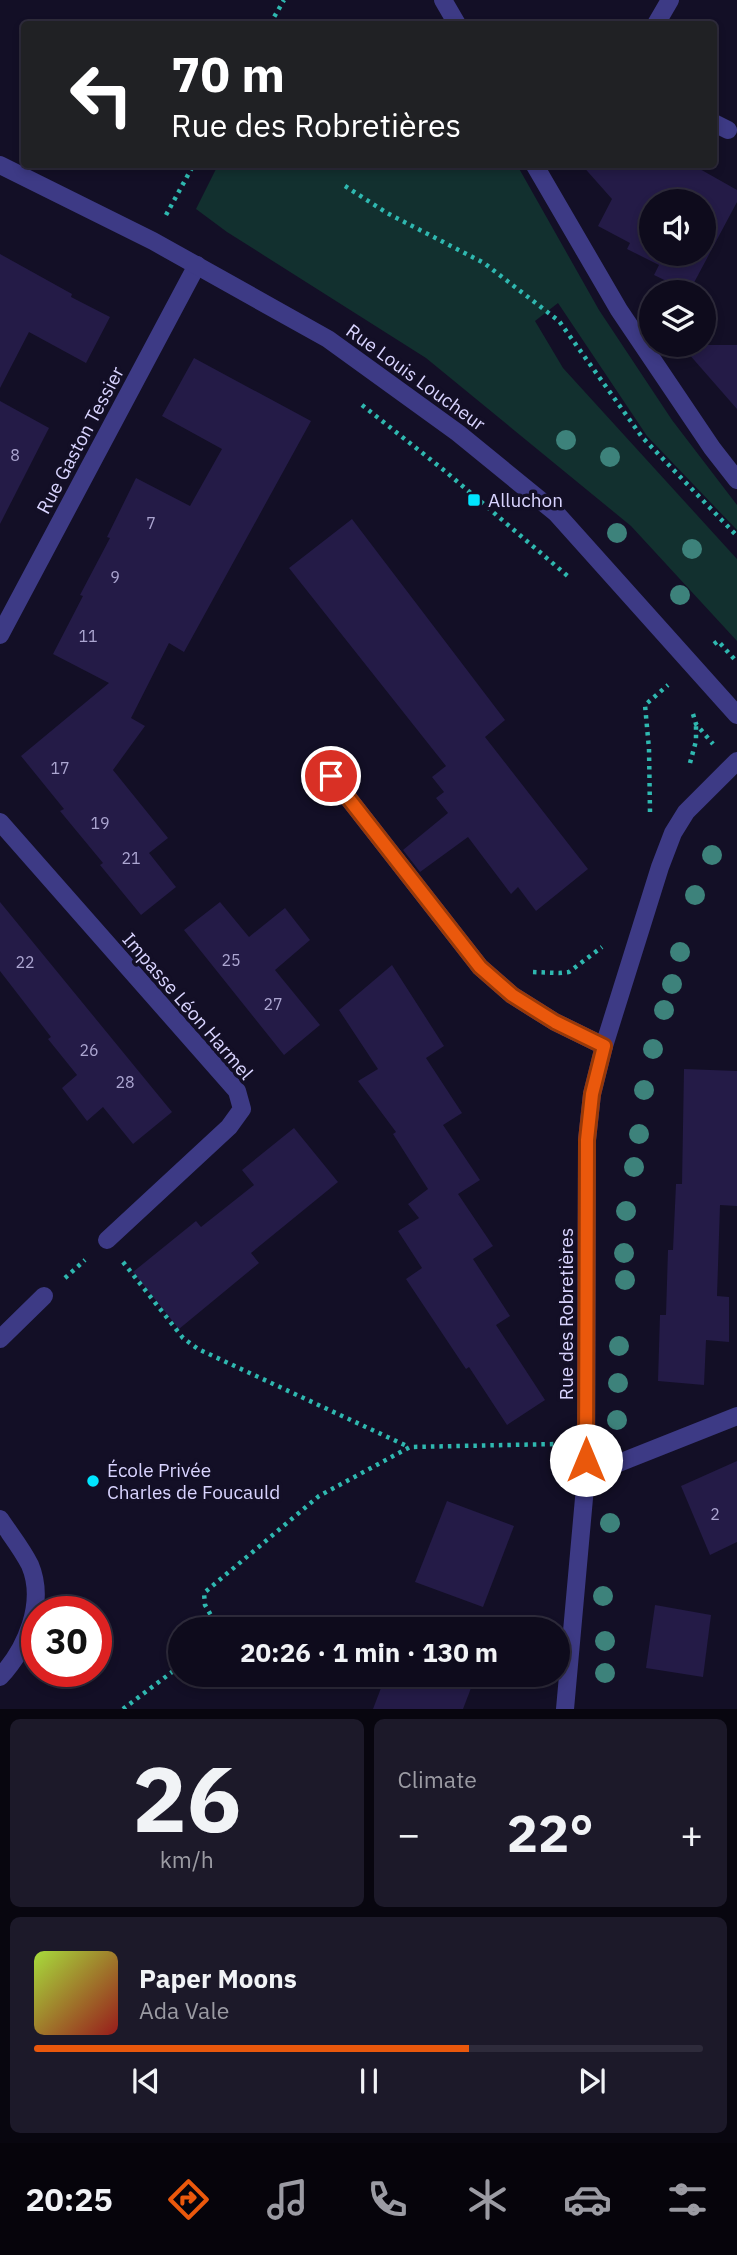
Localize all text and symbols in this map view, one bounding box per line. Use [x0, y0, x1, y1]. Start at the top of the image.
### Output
text: 70 m [171, 42, 285, 105]
icon: left [56, 49, 147, 140]
text: Rue des Robretières [171, 104, 461, 146]
map controls [639, 189, 716, 357]
button: sound [639, 189, 716, 266]
button: layers [639, 280, 716, 357]
street label: Rue Louis Loucheur [342, 318, 490, 436]
street label: Rue Gaston Tessier [31, 362, 129, 518]
house number: 8 [10, 445, 20, 465]
place label: Alluchon [488, 488, 563, 512]
marker: Alluchon [466, 492, 482, 508]
house number: 7 [146, 513, 156, 533]
house number: 9 [110, 567, 120, 587]
house number: 11 [78, 626, 98, 646]
pin [301, 746, 361, 806]
icon: arrive [312, 757, 350, 795]
house number: 17 [50, 758, 70, 778]
house number: 19 [90, 813, 110, 833]
house number: 21 [121, 848, 141, 868]
street label: Impasse Léon Harmel [118, 928, 258, 1084]
house number: 25 [221, 950, 241, 970]
house number: 22 [15, 952, 35, 972]
house number: 27 [263, 994, 283, 1014]
house number: 26 [79, 1040, 99, 1060]
house number: 28 [115, 1072, 135, 1092]
street label: Rue des Robretières [554, 1228, 578, 1400]
position arrow [549, 1423, 623, 1497]
place label: École Privée Charles de Foucauld [107, 1458, 280, 1504]
marker: École Privée Charles de Foucauld [85, 1473, 101, 1489]
house number: 2 [710, 1504, 720, 1524]
speed limit sign: 30 [21, 1596, 112, 1687]
text: 20:26 · 1 min · 130 m [240, 1635, 498, 1669]
text: 26 [132, 1739, 241, 1857]
text: Climate [398, 1764, 477, 1794]
text: 22° [507, 1799, 594, 1866]
text: − [398, 1809, 420, 1858]
text: + [680, 1809, 703, 1858]
text: km/h [160, 1844, 214, 1874]
text: Paper Moons [139, 1961, 297, 1995]
text: Ada Vale [139, 1995, 229, 2025]
icon: previous [127, 2062, 165, 2100]
icon: pause [350, 2062, 388, 2100]
icon: next [573, 2062, 611, 2100]
icon: directions [164, 2175, 213, 2224]
icon: music [263, 2175, 312, 2224]
icon: phone [363, 2175, 412, 2224]
icon: climate [463, 2175, 512, 2224]
icon: car [563, 2175, 612, 2224]
icon: filters [663, 2175, 712, 2224]
text: 20:25 [25, 2178, 113, 2220]

